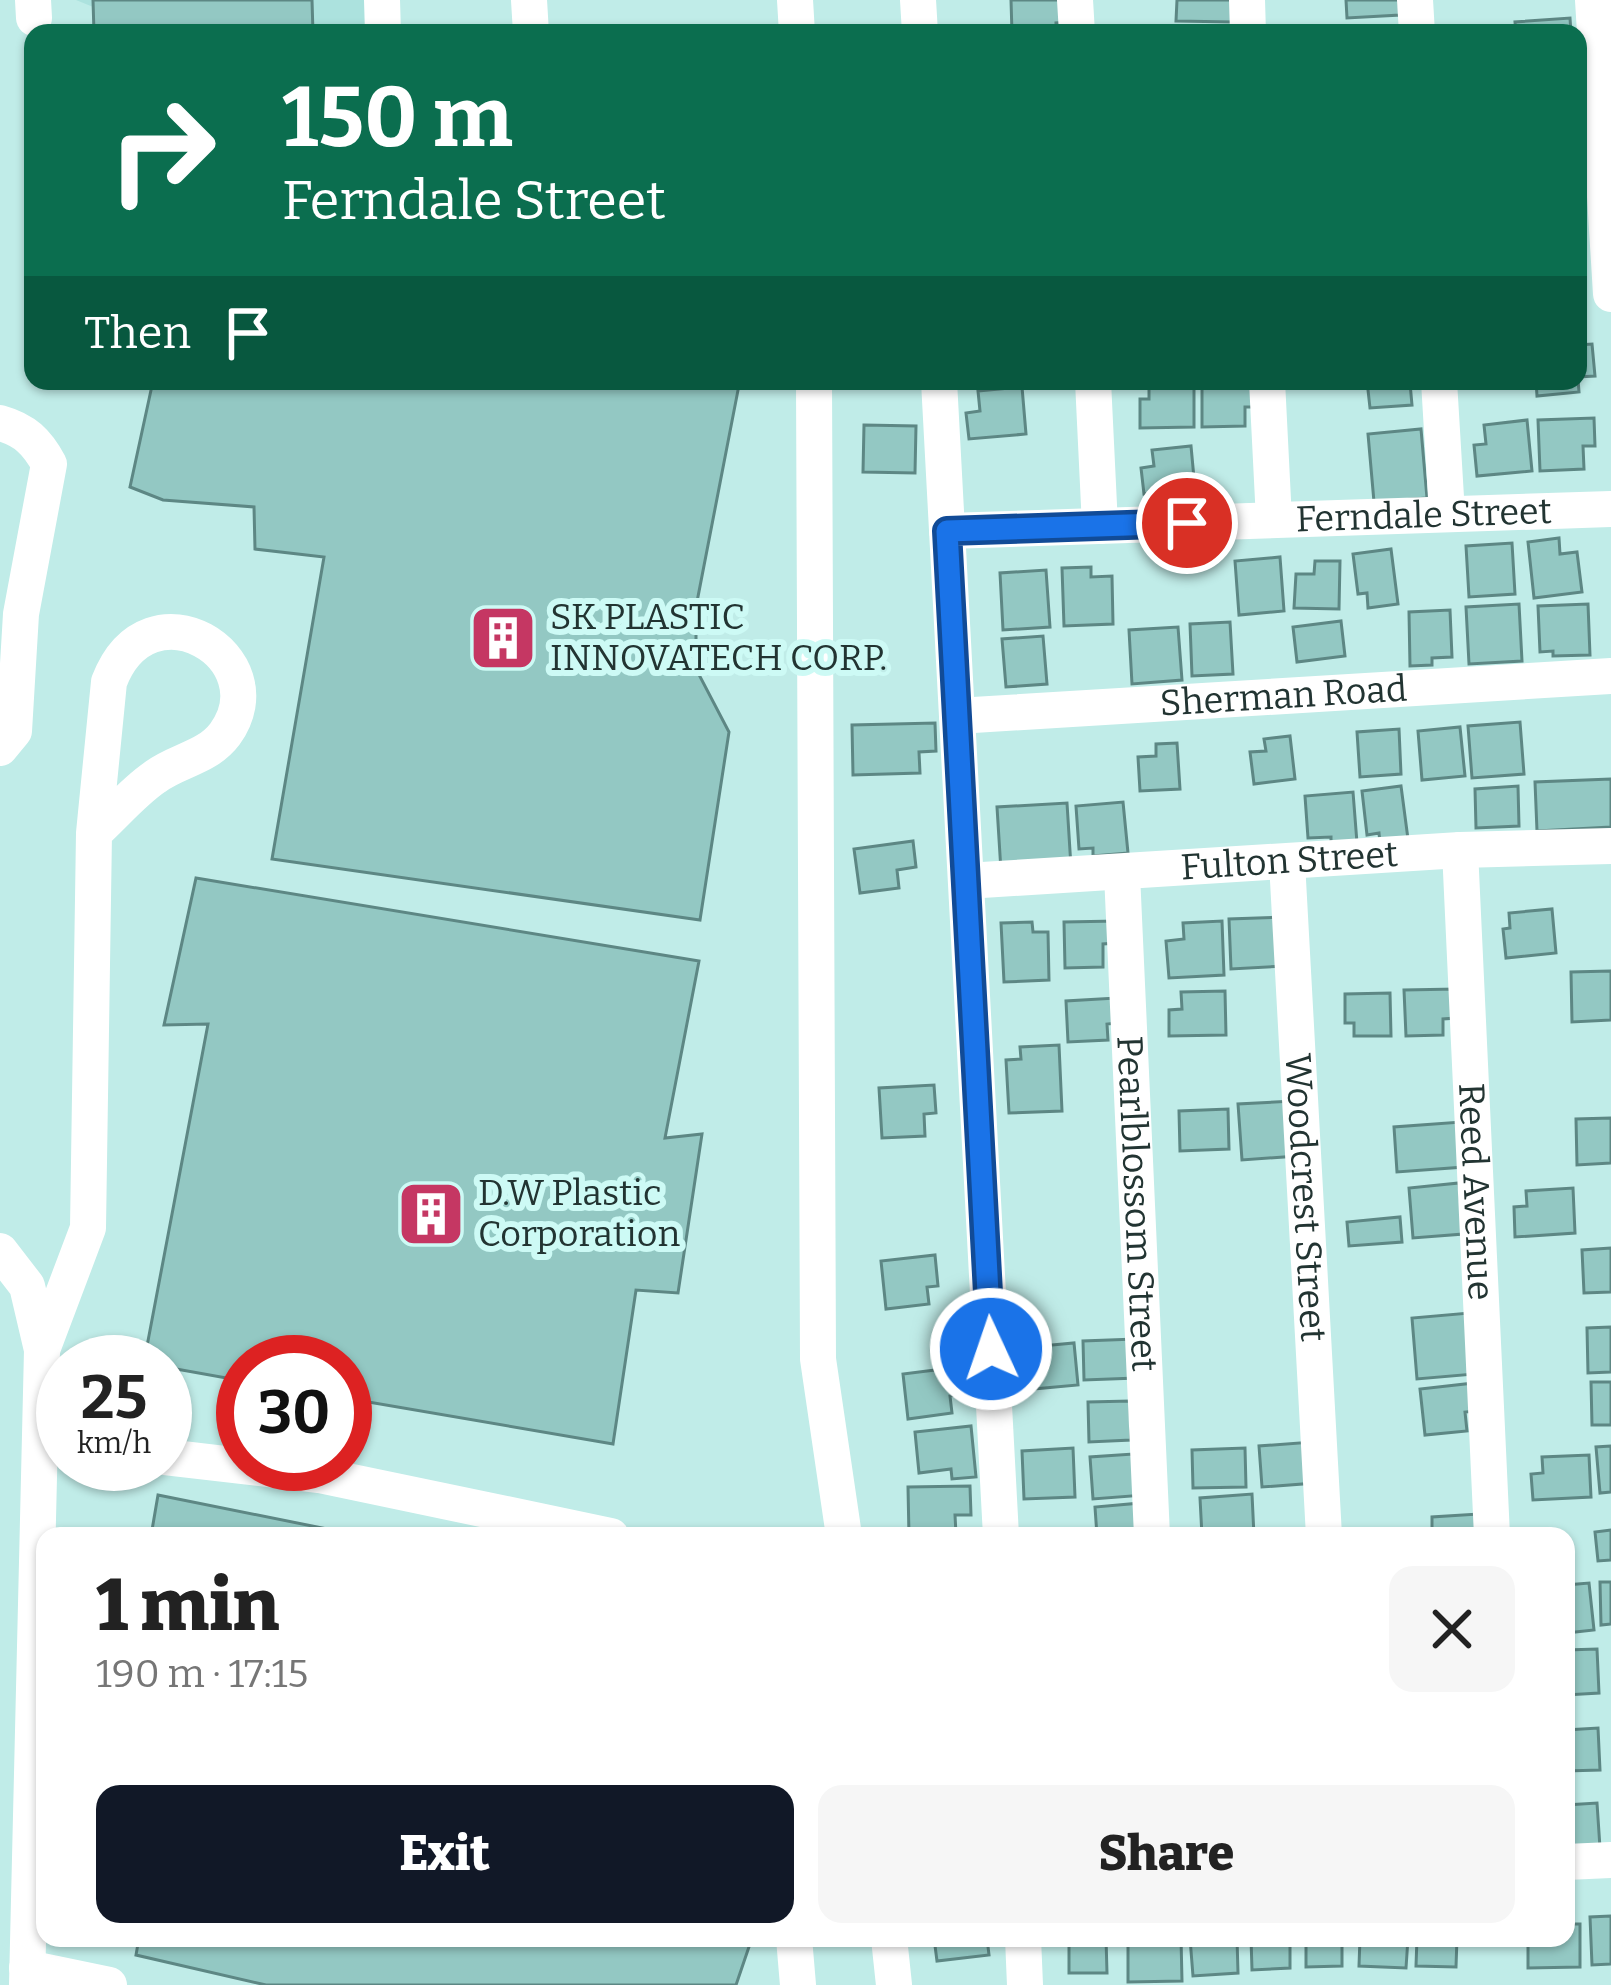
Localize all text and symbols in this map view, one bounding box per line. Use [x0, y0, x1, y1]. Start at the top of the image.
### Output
text: 150 m [282, 67, 513, 168]
icon: right [84, 72, 240, 228]
text: Ferndale Street [282, 169, 666, 233]
icon: arrive [215, 300, 281, 366]
text: Then [84, 306, 191, 360]
pin [1136, 472, 1238, 574]
street label: Ferndale Street [1295, 489, 1552, 541]
icon: arrive [1154, 490, 1220, 556]
place label: SK PLASTIC INNOVATECH CORP. [550, 595, 887, 680]
building icon: SK PLASTIC INNOVATECH CORP. [468, 603, 538, 673]
street label: Sherman Road [1158, 667, 1408, 726]
street label: Fulton Street [1179, 832, 1399, 889]
street label: Pearlblossom Street [1107, 1035, 1167, 1373]
street label: Woodcrest Street [1276, 1052, 1335, 1343]
street label: Reed Avenue [1449, 1082, 1503, 1301]
place label: D.W Plastic Corporation [478, 1171, 680, 1256]
building icon: D.W Plastic Corporation [396, 1179, 466, 1249]
position arrow [928, 1286, 1054, 1412]
speed limit sign: 30 [216, 1335, 372, 1491]
text: 25 [81, 1362, 147, 1434]
text: km/h [77, 1425, 151, 1461]
text: 1 min [96, 1563, 279, 1649]
button: close [1389, 1566, 1515, 1692]
text: 190 m · 17:15 [96, 1651, 308, 1697]
button: Exit [96, 1785, 794, 1923]
button: Share [818, 1785, 1515, 1923]

